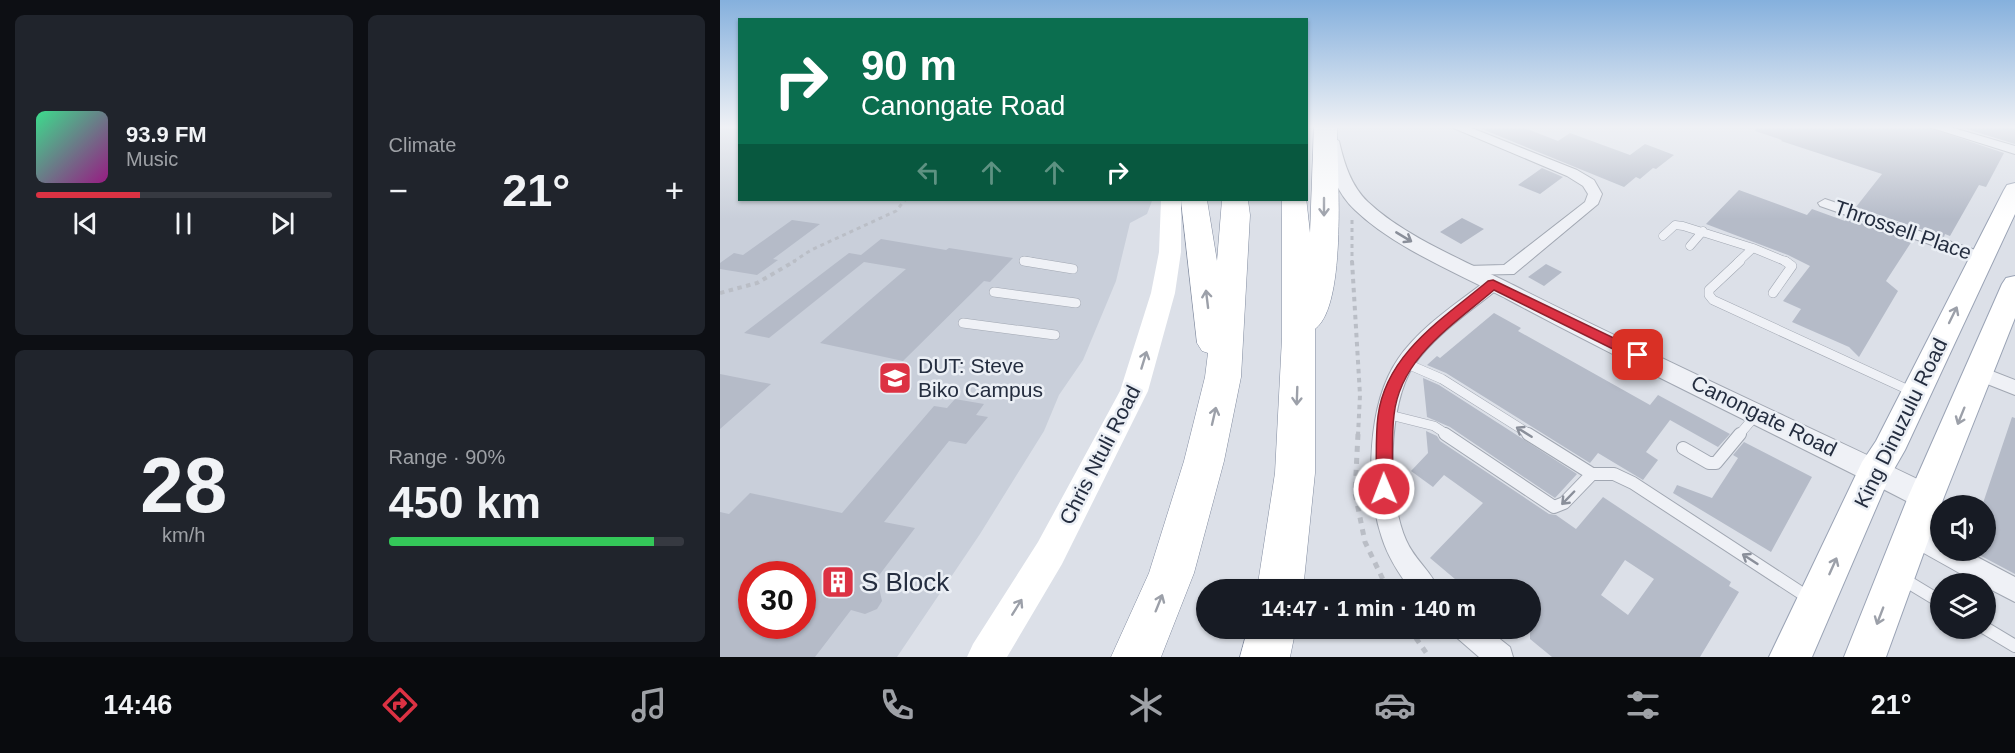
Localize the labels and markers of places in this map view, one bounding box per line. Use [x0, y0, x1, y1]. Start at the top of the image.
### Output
pin [1612, 329, 1663, 380]
place label: DUT: Steve Biko Campus [918, 354, 1043, 401]
school or university icon: DUT: Steve Biko Campus [877, 360, 913, 396]
building icon: S Block [820, 564, 856, 600]
place label: S Block [861, 567, 950, 597]

